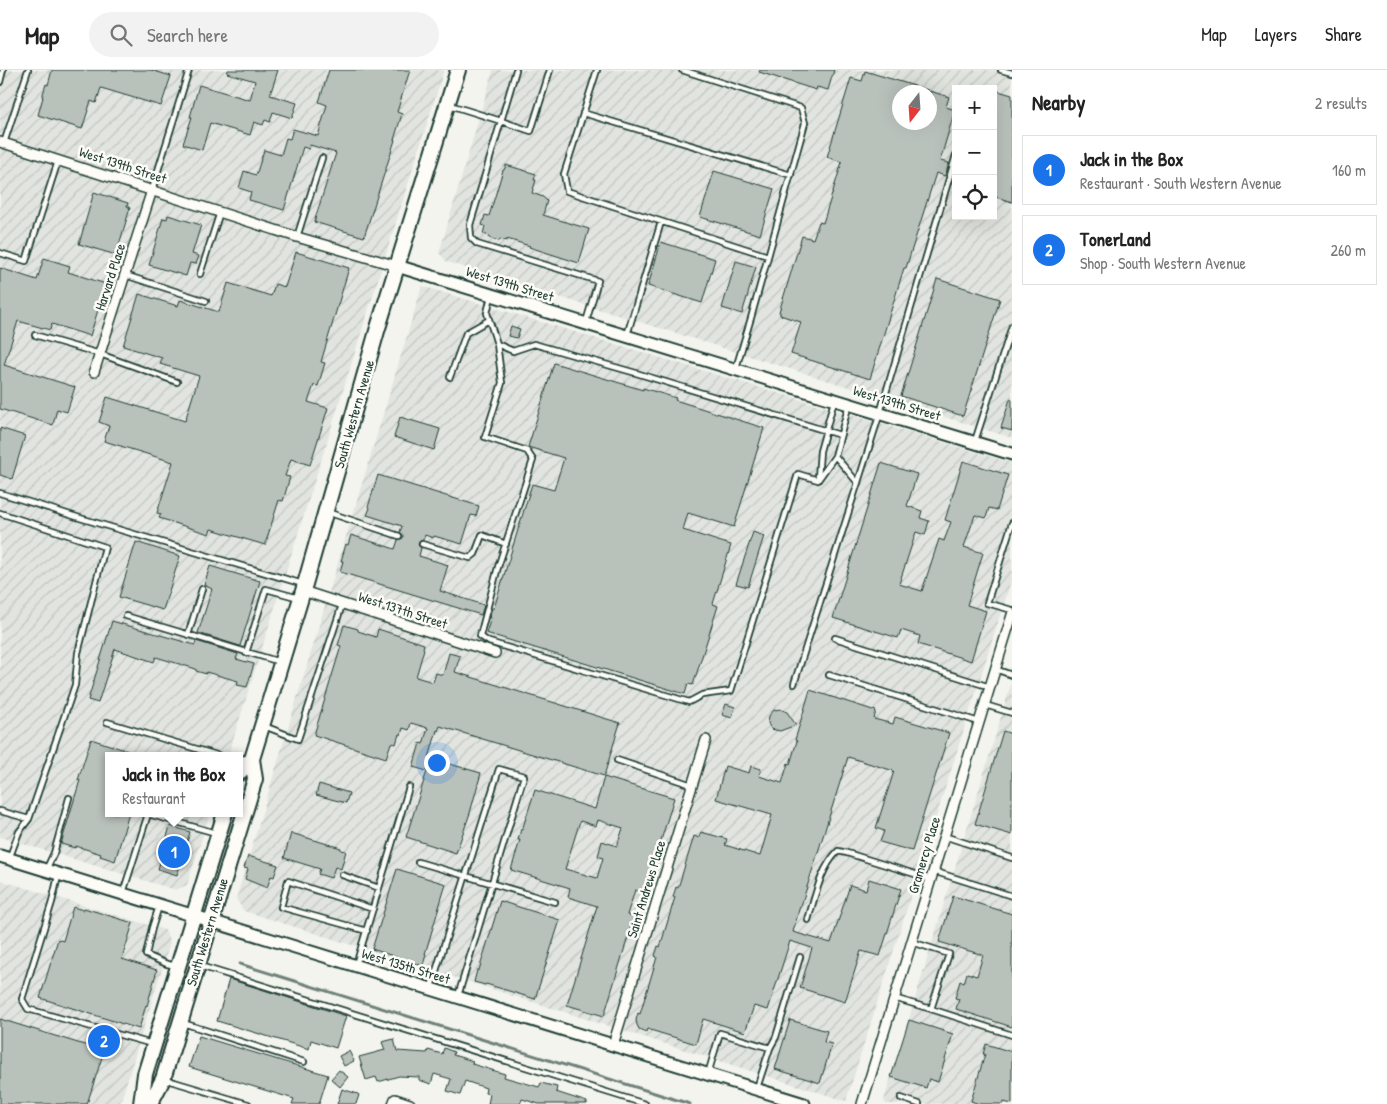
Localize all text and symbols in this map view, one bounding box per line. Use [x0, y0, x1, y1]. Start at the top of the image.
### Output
search box [89, 12, 439, 57]
text: Map [25, 19, 59, 51]
icon: search [107, 21, 135, 49]
text: Search here [147, 22, 228, 48]
text: Map [1201, 22, 1227, 47]
text: Layers [1255, 22, 1297, 47]
text: Share [1325, 22, 1362, 47]
north arrow [892, 85, 937, 130]
map controls [952, 85, 997, 220]
button: + [952, 85, 997, 130]
text: Nearby [1032, 88, 1085, 117]
text: 2 results [1315, 92, 1367, 114]
button: − [952, 130, 997, 175]
street label: West 139th Street [77, 141, 169, 188]
text: Jack in the Box [1080, 146, 1184, 172]
text: 1 [1046, 159, 1052, 181]
text: 160 m [1332, 159, 1366, 181]
text: Restaurant · South Western Avenue [1080, 172, 1282, 194]
button: locate [952, 175, 997, 220]
text: TonerLand [1080, 226, 1151, 252]
text: 2 [1045, 239, 1053, 261]
text: 260 m [1330, 239, 1366, 261]
street label: Harvard Place [90, 240, 129, 313]
text: Shop · South Western Avenue [1080, 252, 1246, 274]
street label: West 139th Street [464, 261, 556, 306]
street label: South Western Avenue [329, 357, 378, 470]
street label: West 139th Street [851, 380, 943, 425]
street label: West 137th Street [356, 586, 450, 633]
your location [424, 750, 450, 776]
popup [105, 752, 243, 817]
text: Jack in the Box [122, 761, 226, 787]
text: Restaurant [122, 787, 185, 809]
street label: Gramercy Place [903, 814, 945, 896]
pin: 1 [158, 833, 190, 871]
street label: Saint Andrews Place [622, 837, 670, 940]
street label: South Western Avenue [181, 875, 232, 988]
street label: West 135th Street [360, 943, 453, 988]
pin: 2 [88, 1022, 120, 1060]

